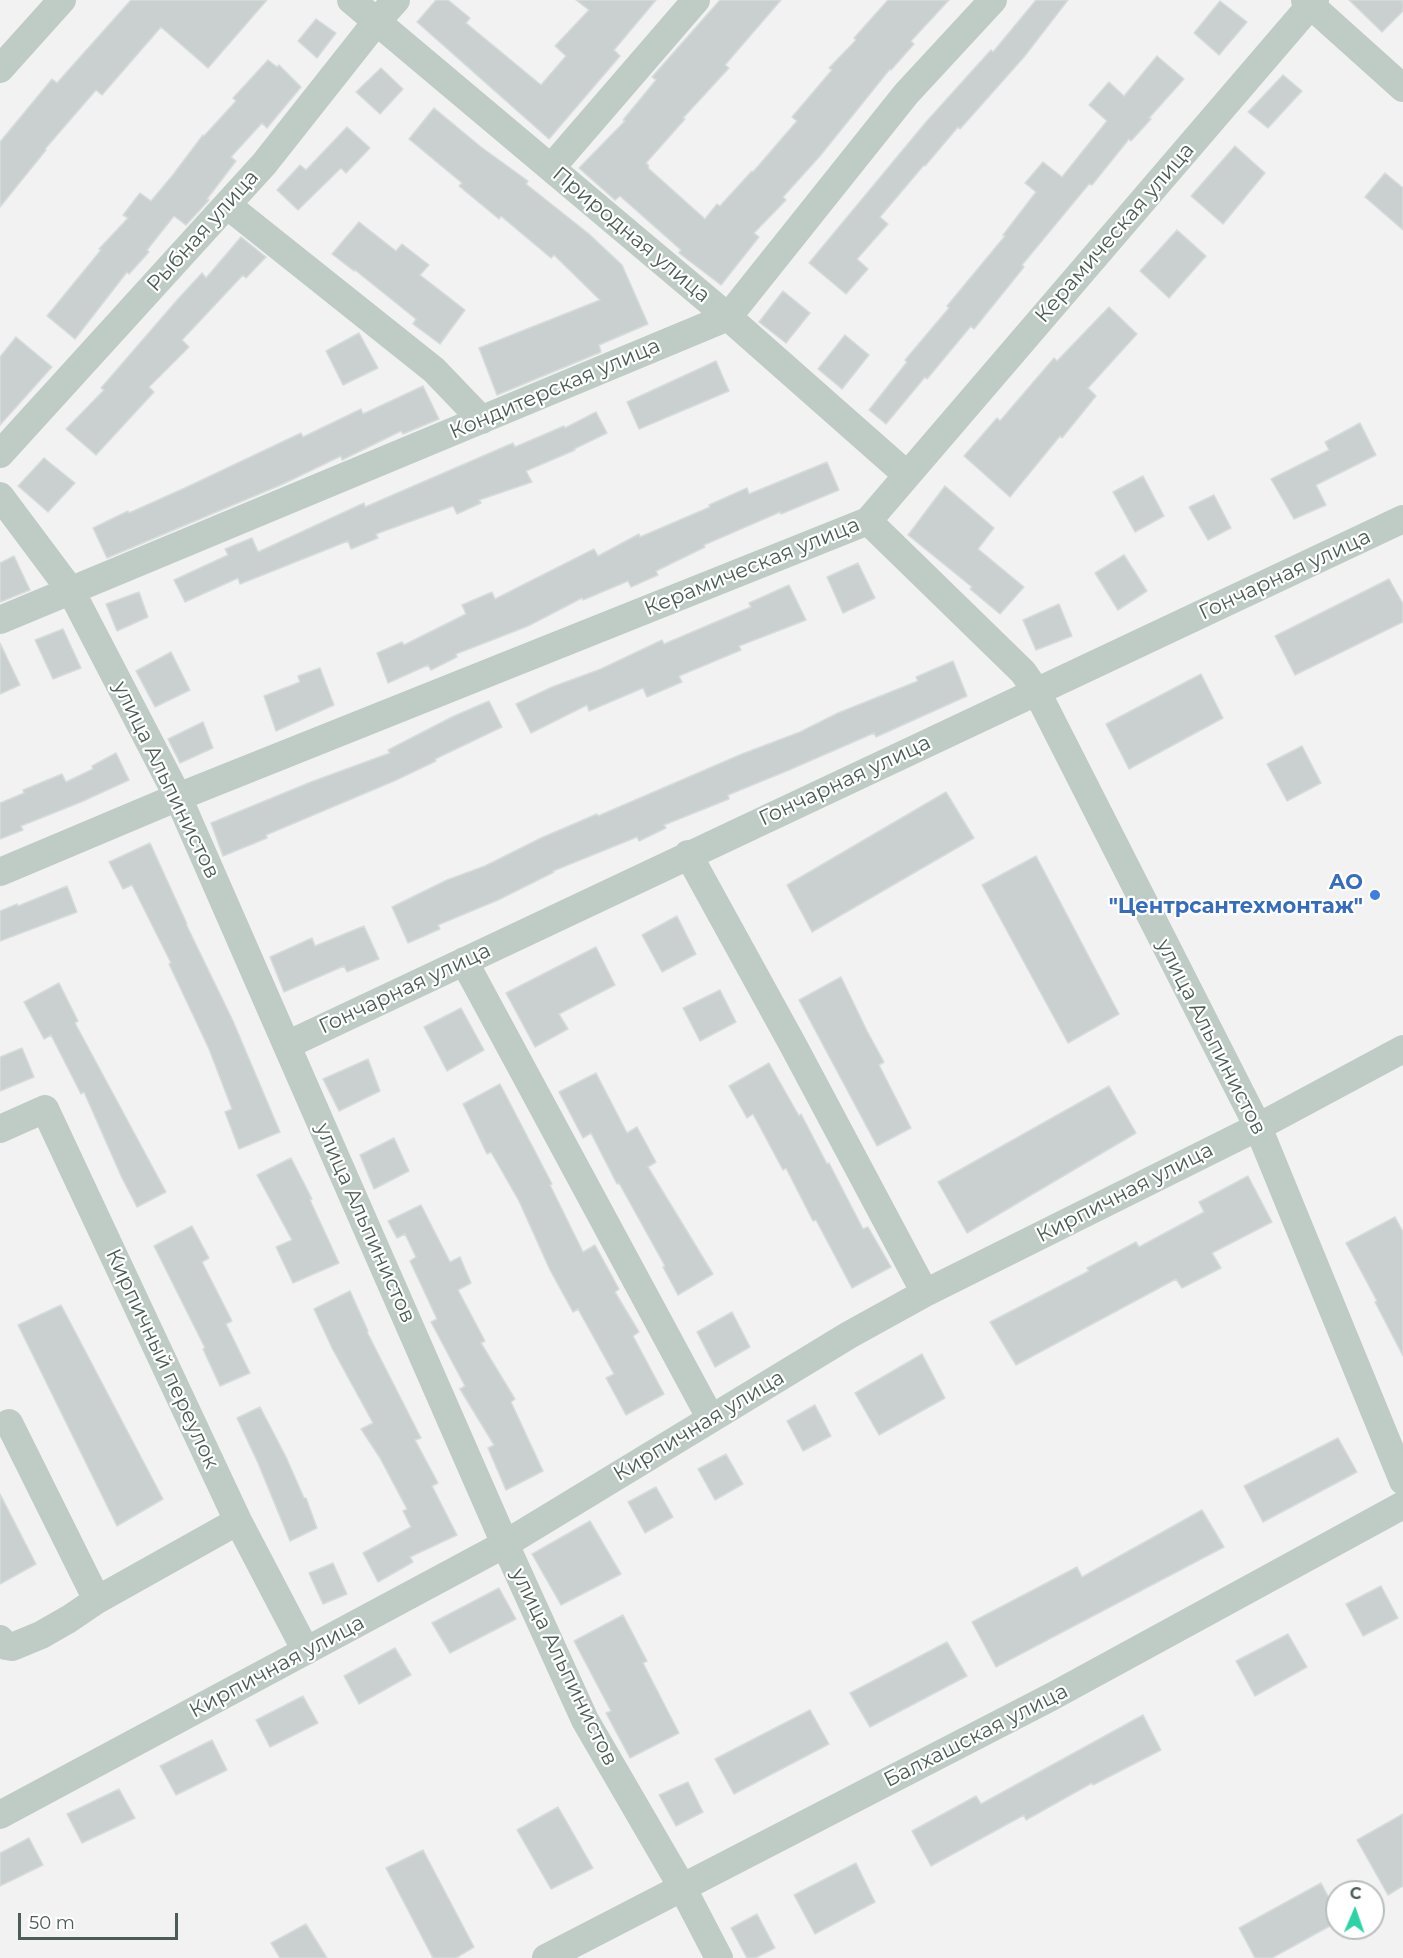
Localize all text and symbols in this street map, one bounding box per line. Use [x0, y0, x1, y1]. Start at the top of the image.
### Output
street label: Керамическая улица [1030, 138, 1200, 328]
street label: Природная улица [547, 162, 715, 308]
street label: Рыбная улица [142, 165, 264, 297]
street label: Кондитерская улица [446, 333, 664, 445]
street label: Керамическая улица [641, 512, 863, 622]
street label: Гончарная улица [1195, 524, 1375, 626]
street label: улица Альпинистов [107, 677, 225, 883]
street label: Гончарная улица [755, 730, 935, 832]
place label: АО "Центрсантехмонтаж" [1109, 870, 1363, 920]
marker: АО "Центрсантехмонтаж" [1368, 888, 1382, 902]
street label: улица Альпинистов [1151, 935, 1271, 1139]
street label: Гончарная улица [315, 938, 495, 1040]
street label: улица Альпинистов [310, 1119, 420, 1327]
street label: Кирпичная улица [1033, 1138, 1217, 1248]
street label: Кирпичный переулок [100, 1245, 224, 1473]
street label: Кирпичная улица [609, 1365, 789, 1487]
street label: улица Альпинистов [505, 1564, 623, 1770]
street label: Кирпичная улица [185, 1610, 369, 1724]
street label: Балхашская улица [880, 1679, 1072, 1793]
north arrow [1325, 1880, 1385, 1940]
text: С [1349, 1884, 1362, 1903]
scale bar [21, 1901, 182, 1939]
text: 50 m [29, 1912, 75, 1934]

